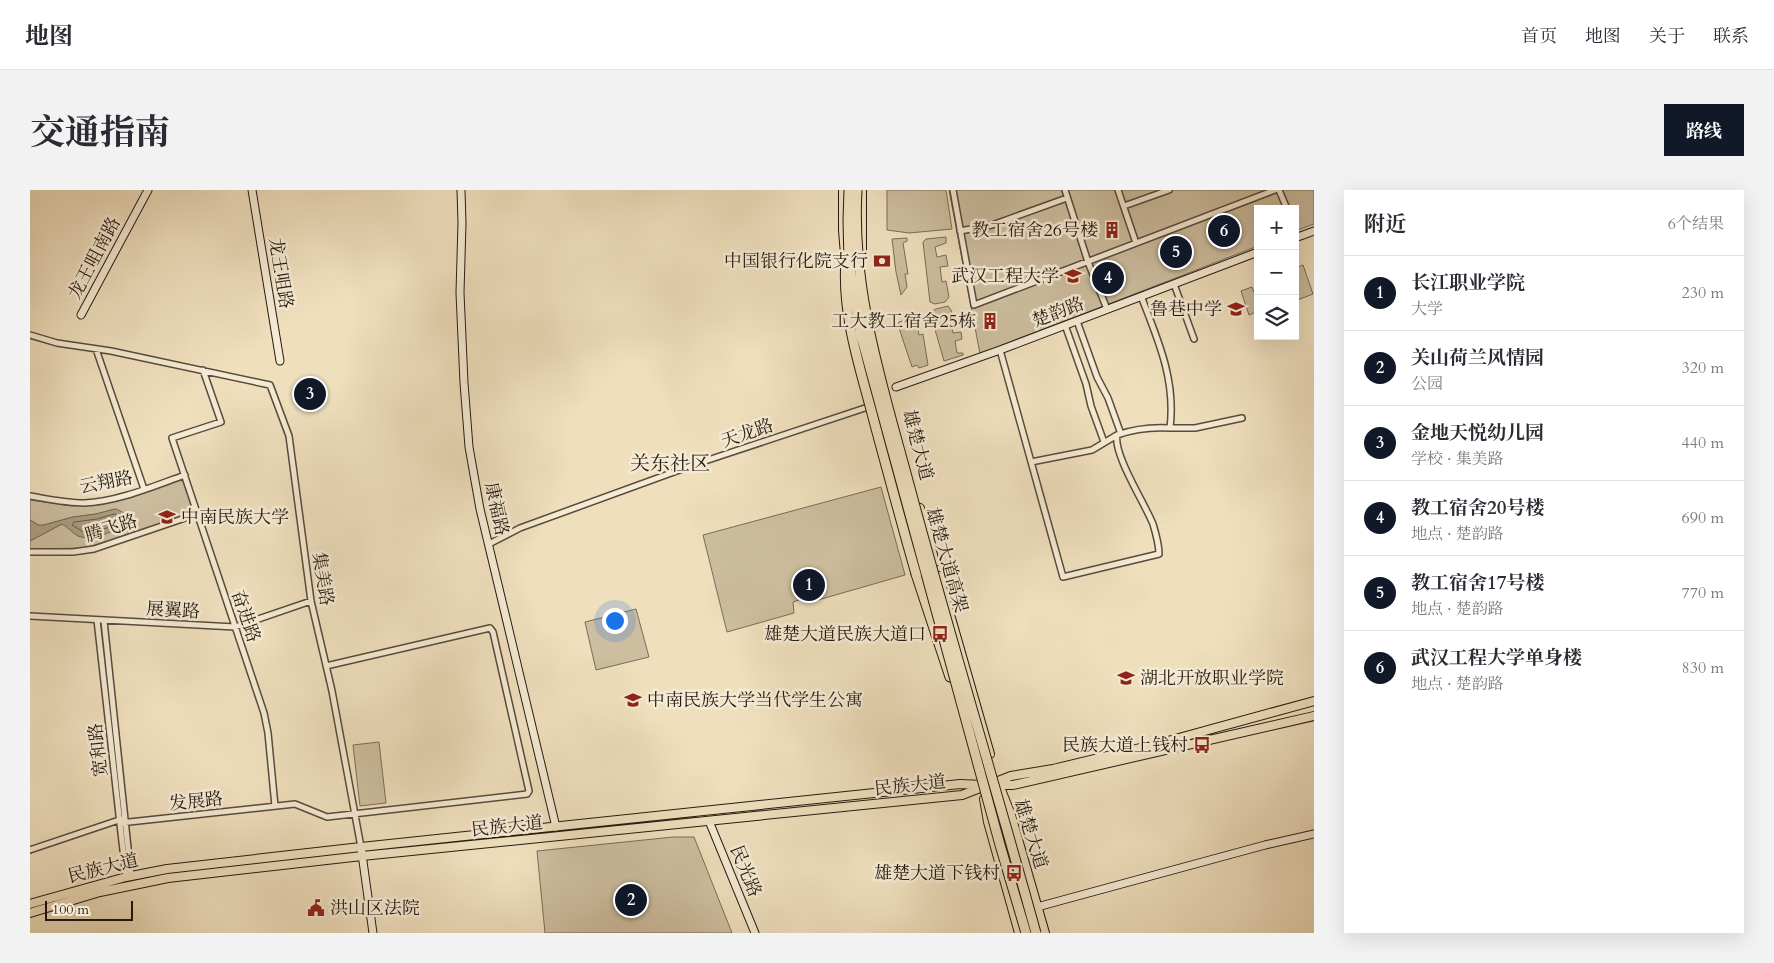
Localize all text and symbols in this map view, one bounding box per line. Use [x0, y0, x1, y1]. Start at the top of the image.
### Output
text: 地图 [25, 20, 73, 53]
text: 首页 [1521, 24, 1557, 49]
text: 地图 [1585, 24, 1621, 49]
text: 关于 [1649, 24, 1685, 49]
text: 联系 [1713, 24, 1749, 49]
button: 路线 [1664, 104, 1744, 156]
text: 交通指南 [30, 109, 170, 157]
map controls [1254, 205, 1299, 340]
button: + [1254, 205, 1299, 250]
text: 附近 [1364, 210, 1406, 239]
pin: 6 [1208, 212, 1240, 250]
street label: 龙王咀南路 [62, 213, 127, 304]
text: 6个结果 [1668, 213, 1724, 235]
place label: 教工宿舍26号楼 [972, 218, 1098, 243]
building icon: 教工宿舍26号楼 [1102, 220, 1122, 240]
pin: 5 [1160, 233, 1192, 271]
street label: 龙王咀路 [263, 236, 298, 311]
place label: 中国银行化院支行 [724, 249, 868, 274]
button: − [1254, 250, 1299, 295]
bank icon: 中国银行化院支行 [872, 251, 892, 271]
pin: 4 [1092, 259, 1124, 297]
place label: 武汉工程大学 [951, 264, 1059, 289]
school or university icon: 武汉工程大学 [1063, 266, 1083, 286]
text: 长江职业学院 [1411, 270, 1525, 296]
text: 1 [1376, 282, 1384, 304]
text: 230 m [1682, 282, 1724, 304]
street label: 楚韵路 [1028, 291, 1088, 334]
button: layers [1254, 295, 1299, 340]
place label: 鲁巷中学 [1150, 297, 1222, 322]
text: 大学 [1411, 298, 1443, 320]
school or university icon: 鲁巷中学 [1226, 299, 1246, 319]
place label: 工大教工宿舍25栋 [832, 309, 976, 334]
building icon: 工大教工宿舍25栋 [980, 311, 1000, 331]
text: 关山荷兰风情园 [1411, 345, 1544, 371]
text: 2 [1376, 357, 1384, 379]
text: 320 m [1682, 357, 1724, 379]
text: 公园 [1411, 373, 1443, 395]
pin: 3 [294, 375, 326, 413]
street label: 雄楚大道 [896, 407, 939, 483]
street label: 天龙路 [718, 413, 777, 454]
text: 金地天悦幼儿园 [1411, 420, 1544, 446]
text: 3 [1376, 432, 1384, 454]
text: 440 m [1682, 432, 1724, 454]
text: 学校 · 集美路 [1411, 448, 1504, 470]
district label: 关东社区 [630, 450, 710, 477]
street label: 云翔路 [77, 465, 135, 500]
street label: 康福路 [479, 480, 514, 538]
text: 教工宿舍20号楼 [1411, 495, 1544, 521]
place label: 中南民族大学 [181, 505, 289, 530]
street label: 雄楚大道高架 [920, 505, 973, 615]
school or university icon: 中南民族大学 [157, 507, 177, 527]
text: 4 [1376, 507, 1384, 529]
text: 690 m [1682, 507, 1724, 529]
street label: 腾飞路 [82, 509, 141, 548]
text: 地点 · 楚韵路 [1411, 523, 1504, 545]
street label: 集美路 [306, 550, 339, 608]
pin: 1 [793, 566, 825, 604]
text: 教工宿舍17号楼 [1411, 570, 1544, 596]
text: 5 [1376, 582, 1384, 604]
text: 770 m [1682, 582, 1724, 604]
street label: 奋进路 [225, 587, 266, 646]
street label: 展翼路 [145, 597, 201, 624]
text: 地点 · 楚韵路 [1411, 598, 1504, 620]
your location [602, 608, 628, 634]
place label: 雄楚大道民族大道口 [764, 622, 926, 647]
bus stop icon: 雄楚大道民族大道口 [930, 624, 950, 644]
text: 武汉工程大学单身楼 [1411, 645, 1582, 671]
text: 6 [1376, 657, 1384, 679]
text: 830 m [1682, 657, 1724, 679]
place label: 湖北开放职业学院 [1140, 666, 1284, 691]
school or university icon: 湖北开放职业学院 [1116, 668, 1136, 688]
text: 地点 · 楚韵路 [1411, 673, 1504, 695]
place label: 中南民族大学当代学生公寓 [647, 688, 863, 713]
school or university icon: 中南民族大学当代学生公寓 [623, 690, 643, 710]
street label: 宽和路 [83, 722, 114, 778]
place label: 民族大道上钱村 [1062, 733, 1188, 758]
bus stop icon: 民族大道上钱村 [1192, 735, 1212, 755]
street label: 民族大道 [873, 769, 947, 802]
street label: 发展路 [168, 786, 224, 817]
street label: 雄楚大道 [1008, 796, 1054, 872]
street label: 民族大道 [470, 810, 544, 843]
street label: 民光路 [724, 841, 767, 901]
street label: 民族大道 [65, 848, 141, 889]
place label: 雄楚大道下钱村 [874, 861, 1000, 886]
bus stop icon: 雄楚大道下钱村 [1004, 863, 1024, 883]
pin: 2 [615, 881, 647, 919]
place label: 洪山区法院 [330, 896, 420, 921]
scale bar [45, 898, 132, 921]
public building icon: 洪山区法院 [306, 898, 326, 918]
text: 100 m [52, 900, 89, 919]

